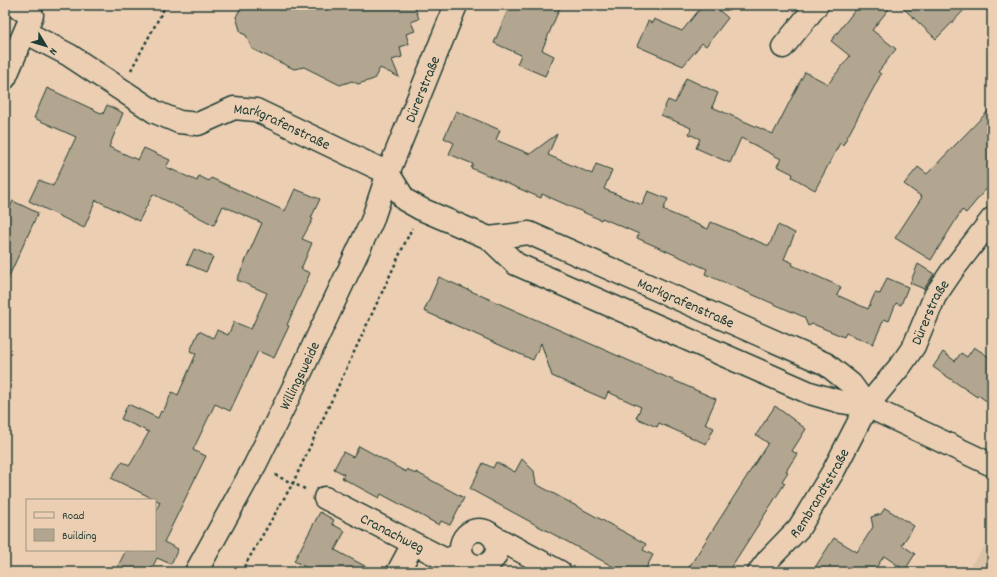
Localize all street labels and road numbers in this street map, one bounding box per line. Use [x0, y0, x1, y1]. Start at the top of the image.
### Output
street label: Dürerstraße [400, 53, 447, 126]
street label: Markgrafenstraße [233, 99, 334, 157]
street label: Markgrafenstraße [633, 273, 738, 335]
street label: Dürerstraße [907, 275, 956, 349]
street label: Willingsweide [275, 338, 327, 414]
street label: Rembrandtstraße [785, 445, 856, 544]
street label: Cranachweg [356, 509, 428, 560]

